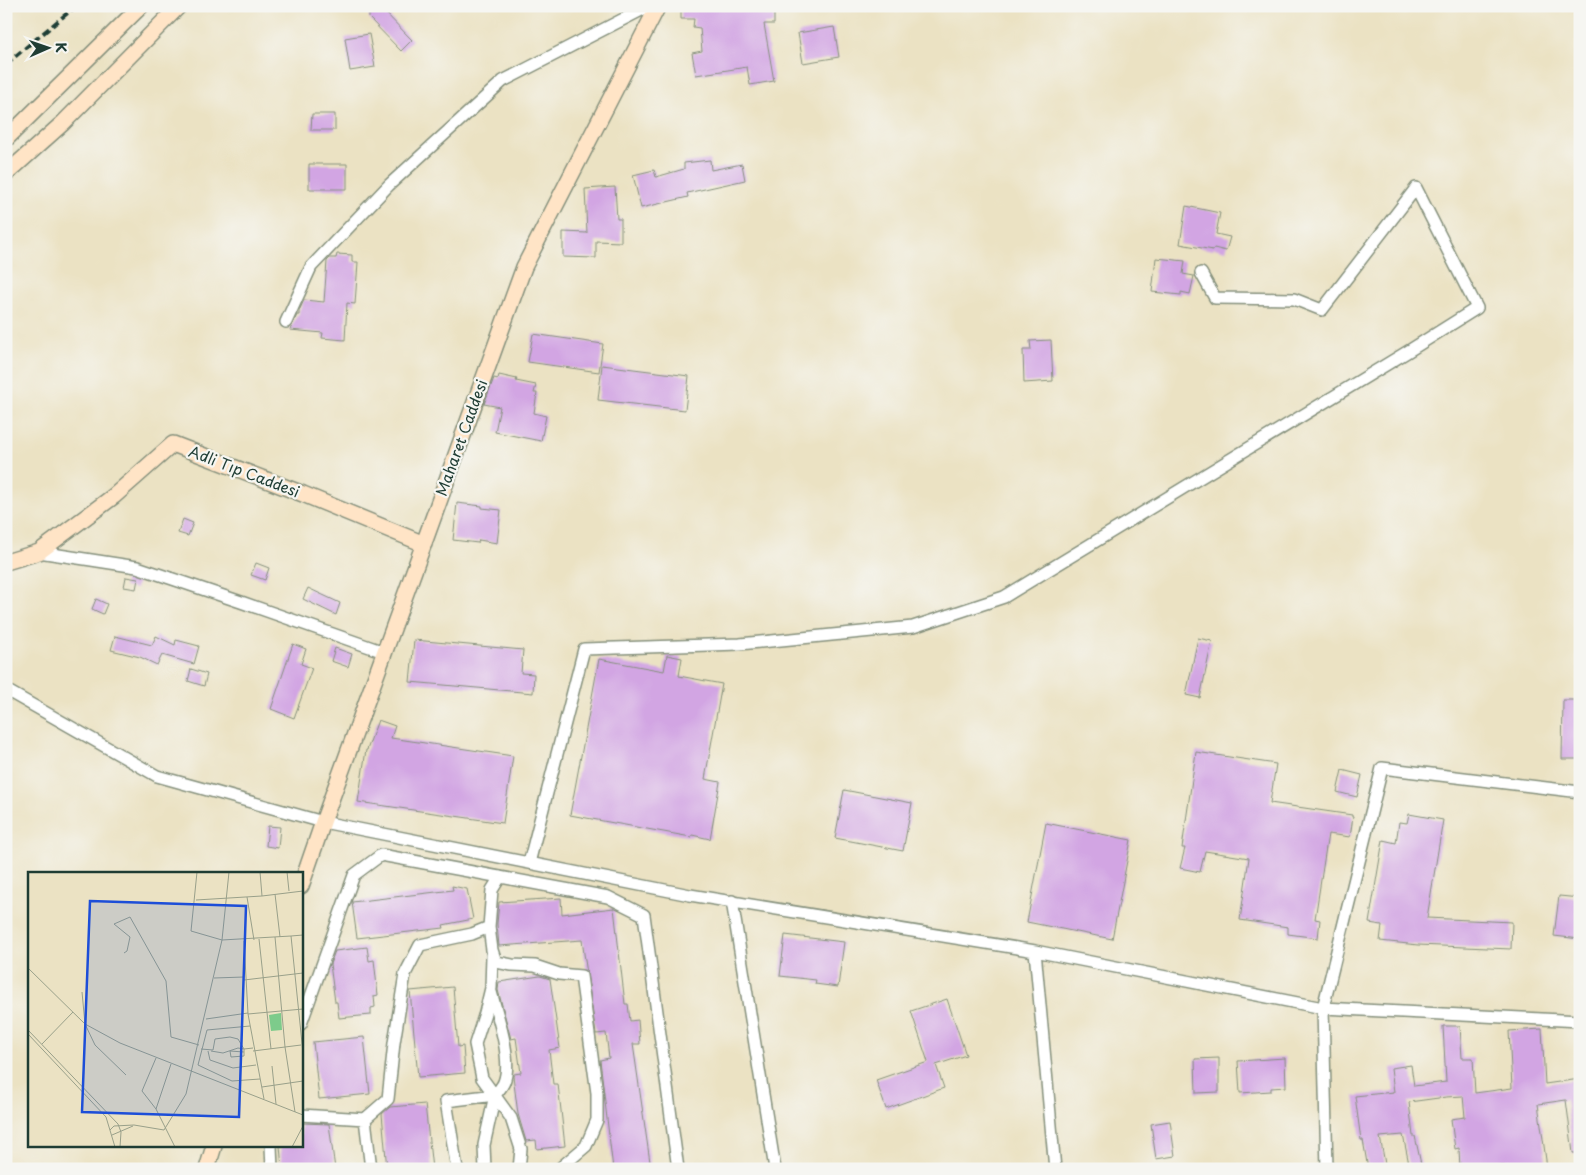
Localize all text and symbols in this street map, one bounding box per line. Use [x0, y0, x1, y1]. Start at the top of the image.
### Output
north arrow [22, 22, 72, 72]
text: K [51, 42, 72, 53]
street label: Maharet Caddesi [429, 376, 492, 499]
street label: Adli Tıp Caddesi [186, 439, 303, 502]
inset map [28, 872, 302, 1148]

